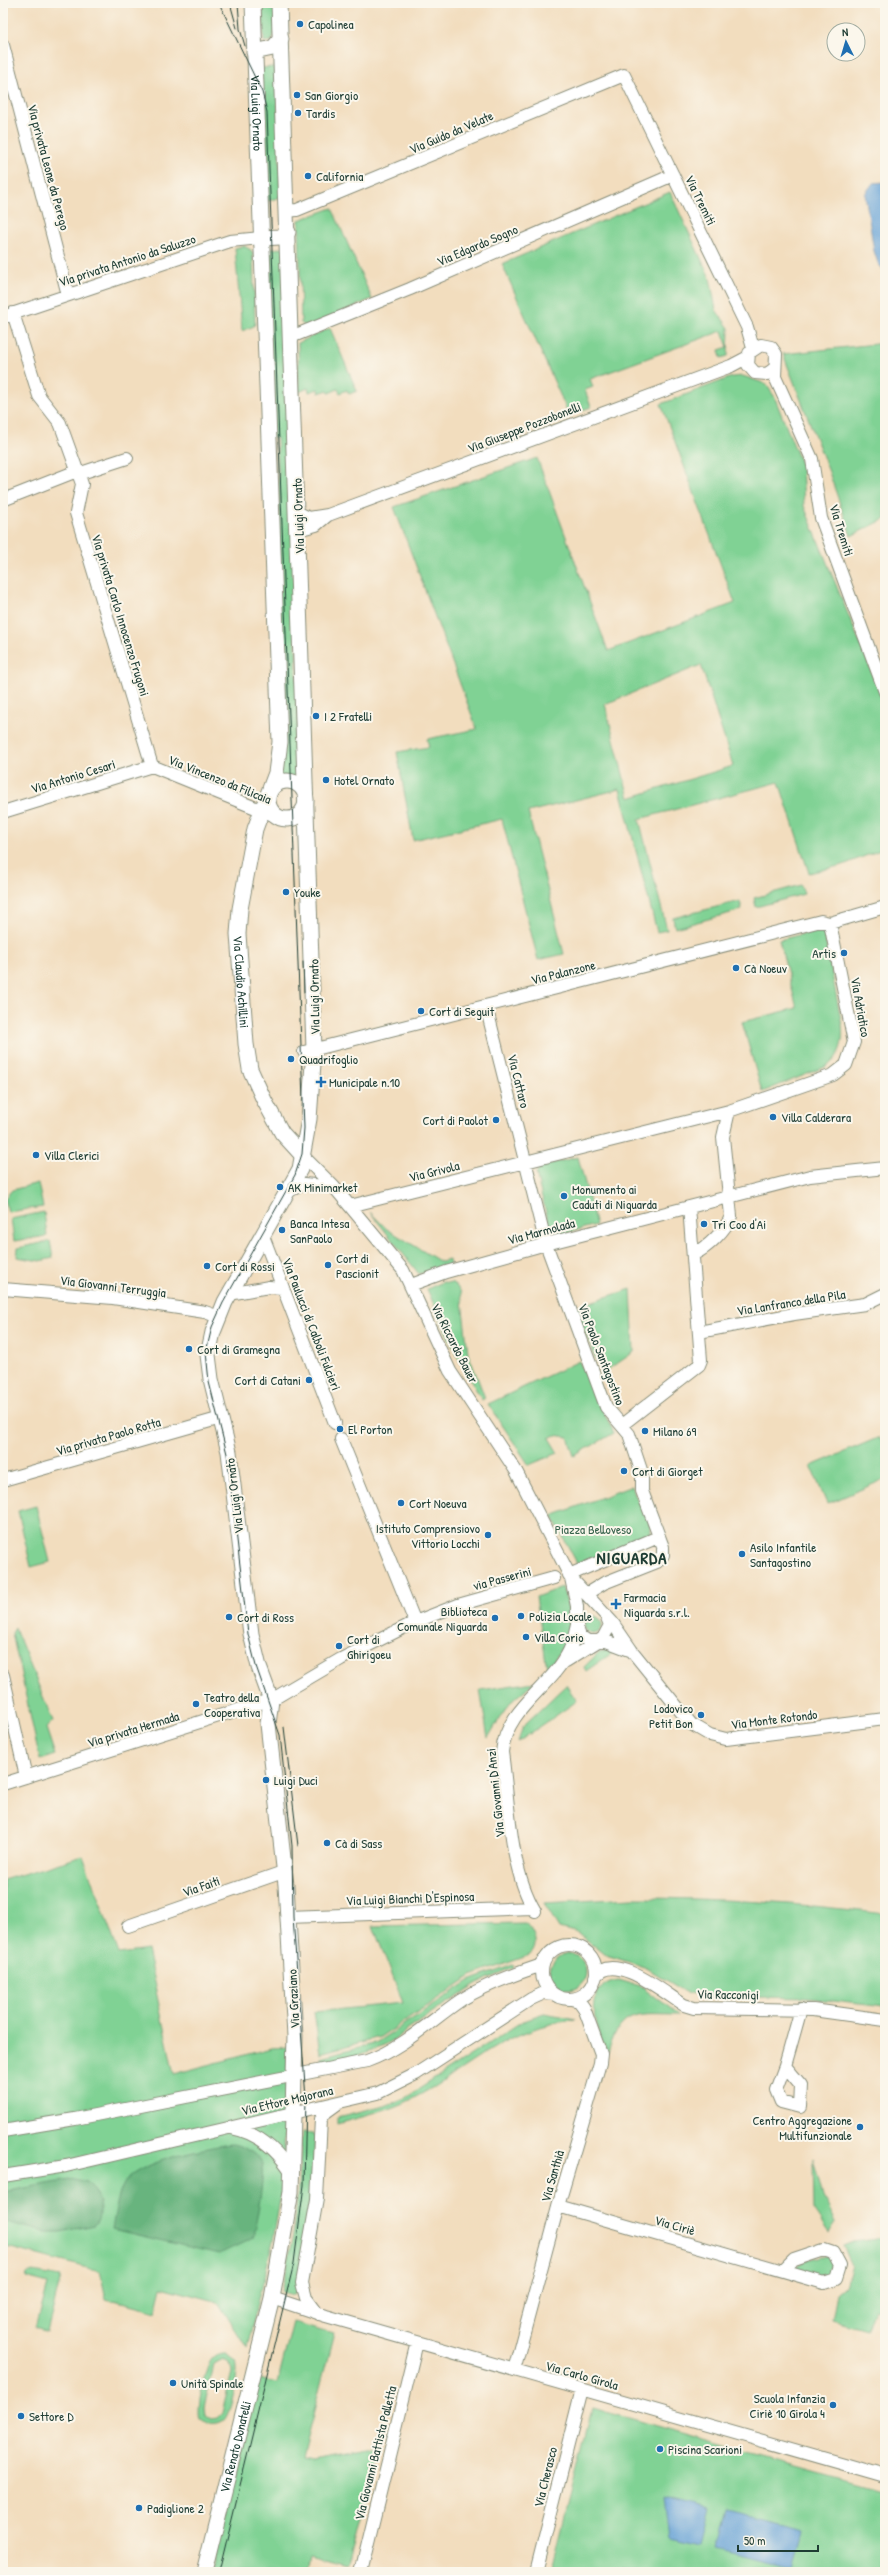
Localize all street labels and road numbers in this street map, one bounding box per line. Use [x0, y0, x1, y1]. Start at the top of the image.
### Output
street label: Via Luigi Ornato [247, 75, 267, 151]
street label: Via privata Leone da Perego [24, 102, 74, 232]
street label: Via Guido da Velate [406, 106, 496, 158]
street label: Via Tremiti [681, 172, 721, 228]
street label: Via Edgardo Sogno [434, 220, 520, 270]
street label: Via privata Antonio da Saluzzo [56, 229, 198, 291]
street label: Via Giuseppe Pozzobonelli [465, 397, 583, 457]
street label: Via Luigi Ornato [288, 478, 308, 554]
street label: Via Tremiti [826, 502, 858, 558]
street label: Via privata Carlo Innocenzo Frugoni [88, 532, 154, 698]
street label: Via Vincenzo da Filicaia [166, 750, 274, 808]
street label: Via Antonio Cesari [28, 755, 118, 797]
street label: Via Claudio Achillini [229, 935, 254, 1029]
street label: Via Palanzone [529, 955, 597, 989]
street label: Via Luigi Ornato [304, 959, 324, 1035]
street label: Via Adriatico [847, 976, 875, 1038]
street label: Via Cattaro [504, 1052, 534, 1110]
street label: Via Grivola [407, 1156, 461, 1186]
street label: Via Marmolada [505, 1213, 577, 1249]
street label: Via Paulucci di Calboli Fulcieri [278, 1255, 346, 1393]
street label: Via Giovanni Terruggia [59, 1271, 167, 1301]
street label: Via Lanfranco della Pila [735, 1285, 847, 1319]
street label: Via Riccardo Bauer [427, 1300, 483, 1386]
street label: Via Paolo Santagostino [574, 1301, 630, 1407]
street label: Via privata Paolo Rotta [54, 1412, 162, 1460]
street label: Via Luigi Ornato [220, 1457, 248, 1535]
street label: via Passerini [471, 1562, 533, 1594]
street label: Via Monte Rotondo [730, 1705, 818, 1733]
street label: Via privata Hermada [85, 1707, 181, 1751]
street label: Via Giovanni D'Anzi [481, 1747, 509, 1839]
street label: Via Faiti [180, 1871, 222, 1901]
street label: Via Luigi Bianchi D'Espinosa [345, 1887, 475, 1909]
street label: Via Graziano [282, 1969, 304, 2029]
street label: Via Racconigi [697, 1984, 759, 2004]
street label: Via Ettore Majorana [239, 2081, 335, 2119]
street label: Via Santhià [536, 2148, 568, 2204]
street label: Via Ciriè [653, 2211, 697, 2239]
street label: Via Carlo Girola [543, 2356, 621, 2394]
street label: Via Giovanni Battista Palletta [350, 2384, 400, 2522]
street label: Via Renato Donatelli [215, 2399, 255, 2494]
street label: Via Cherasco [529, 2445, 561, 2509]

